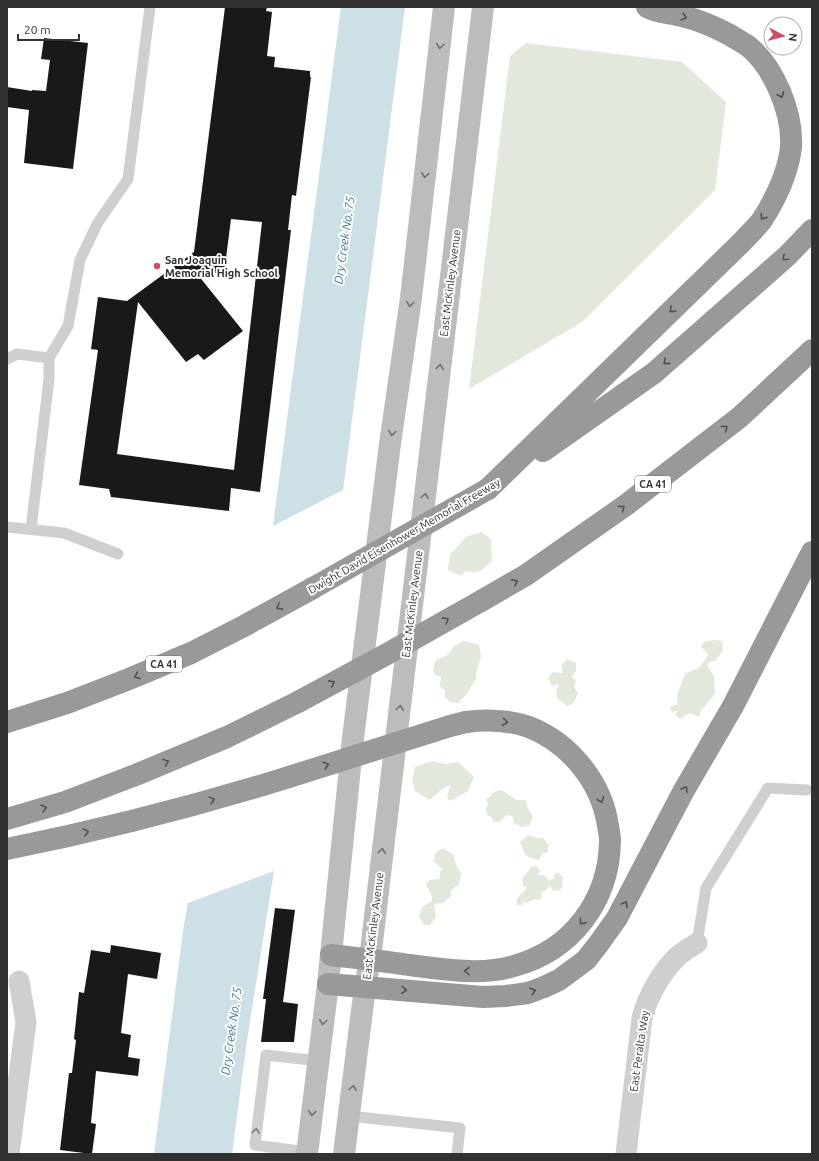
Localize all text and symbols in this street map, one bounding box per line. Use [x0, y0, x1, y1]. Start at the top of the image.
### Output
one-way arrow [681, 12, 687, 20]
scale bar [18, 16, 79, 42]
north arrow [763, 16, 803, 56]
text: 20 m [24, 23, 51, 36]
text: N [786, 32, 799, 42]
one-way arrow [436, 43, 445, 49]
one-way arrow [777, 91, 785, 98]
one-way arrow [421, 172, 430, 178]
water label: Dry Creek No. 75 [331, 195, 357, 285]
one-way arrow [761, 213, 768, 220]
street label: East McKinley Avenue [437, 229, 463, 337]
one-way arrow [782, 253, 790, 260]
place label: San Joaquin Memorial High School [165, 254, 279, 279]
marker: San Joaquin Memorial High School [152, 261, 162, 271]
one-way arrow [406, 301, 415, 307]
one-way arrow [669, 305, 677, 313]
one-way arrow [663, 358, 671, 365]
one-way arrow [435, 364, 444, 370]
one-way arrow [720, 426, 727, 433]
one-way arrow [388, 430, 397, 436]
street label: Dwight David Eisenhower Memorial Freeway [306, 476, 503, 596]
road number: CA 41 [635, 476, 671, 492]
one-way arrow [420, 493, 429, 499]
one-way arrow [618, 505, 625, 513]
street label: East McKinley Avenue [399, 550, 425, 658]
one-way arrow [511, 579, 518, 586]
one-way arrow [276, 602, 283, 610]
one-way arrow [442, 618, 449, 625]
road number: CA 41 [146, 656, 182, 672]
one-way arrow [134, 671, 141, 679]
one-way arrow [328, 681, 336, 688]
one-way arrow [395, 705, 404, 711]
one-way arrow [502, 717, 508, 726]
one-way arrow [163, 759, 170, 767]
one-way arrow [322, 761, 329, 770]
one-way arrow [680, 786, 687, 793]
one-way arrow [208, 796, 215, 805]
one-way arrow [597, 796, 605, 803]
one-way arrow [41, 804, 48, 813]
one-way arrow [82, 828, 89, 837]
one-way arrow [378, 848, 387, 854]
street label: East McKinley Avenue [360, 872, 386, 980]
one-way arrow [620, 901, 627, 908]
one-way arrow [579, 917, 586, 924]
one-way arrow [464, 967, 470, 975]
one-way arrow [401, 985, 407, 994]
water label: Dry Creek No. 75 [218, 986, 244, 1076]
one-way arrow [529, 987, 536, 996]
street label: East Peralta Way [627, 1009, 651, 1092]
one-way arrow [319, 1019, 328, 1025]
one-way arrow [348, 1084, 357, 1091]
one-way arrow [308, 1110, 317, 1116]
one-way arrow [251, 1128, 260, 1134]

